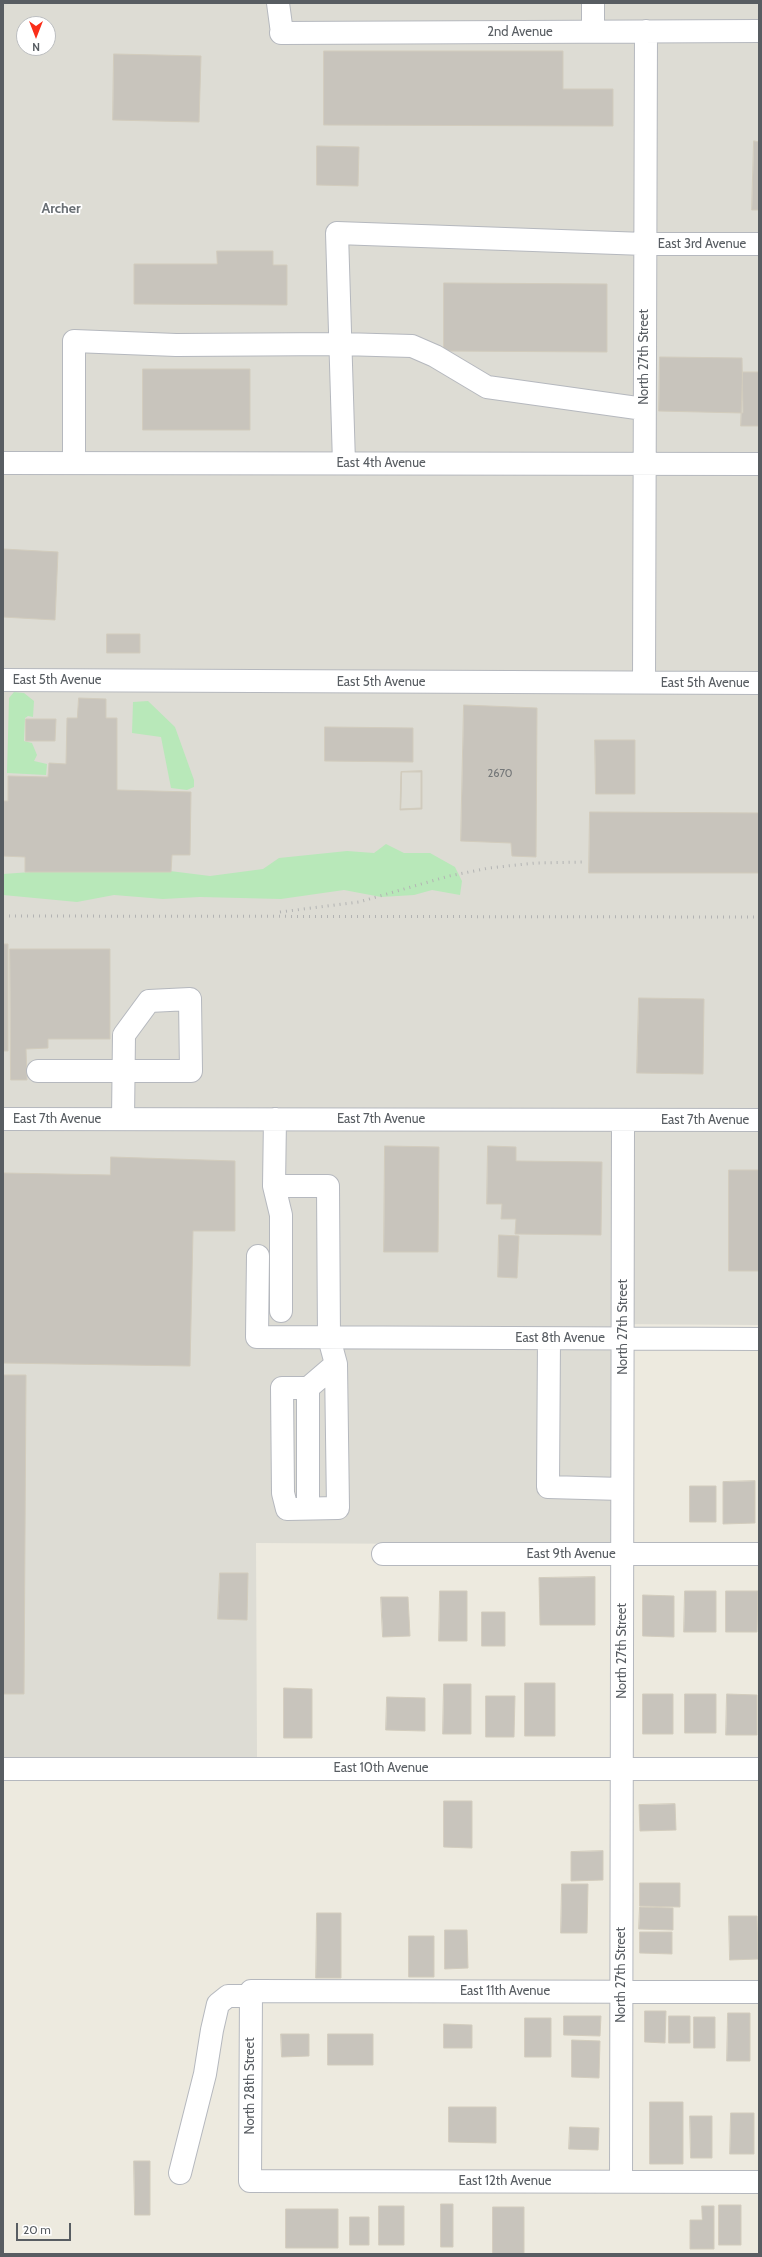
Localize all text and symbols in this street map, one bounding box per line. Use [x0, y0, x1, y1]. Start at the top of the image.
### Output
north arrow [16, 16, 56, 56]
street label: 2nd Avenue [487, 24, 553, 40]
text: N [32, 40, 40, 54]
district label: Archer [41, 201, 81, 217]
street label: East 3rd Avenue [658, 236, 746, 252]
street label: North 27th Street [636, 309, 652, 405]
street label: East 4th Avenue [336, 455, 426, 471]
street label: East 5th Avenue [13, 672, 101, 688]
street label: East 5th Avenue [337, 674, 425, 690]
street label: East 5th Avenue [661, 675, 749, 691]
house number: 2670 [487, 767, 513, 781]
street label: East 7th Avenue [13, 1111, 101, 1127]
street label: East 7th Avenue [337, 1111, 425, 1127]
street label: East 7th Avenue [661, 1112, 749, 1128]
street label: North 27th Street [615, 1279, 631, 1375]
street label: East 8th Avenue [515, 1330, 605, 1346]
street label: East 9th Avenue [526, 1546, 616, 1562]
street label: North 27th Street [614, 1603, 630, 1699]
street label: East 10th Avenue [333, 1760, 429, 1776]
street label: North 27th Street [613, 1927, 629, 2023]
street label: East 11th Avenue [460, 1983, 550, 1999]
street label: North 28th Street [242, 2037, 258, 2135]
street label: East 12th Avenue [459, 2173, 551, 2189]
scale bar [18, 2215, 73, 2241]
text: 20 m [23, 2222, 51, 2237]

